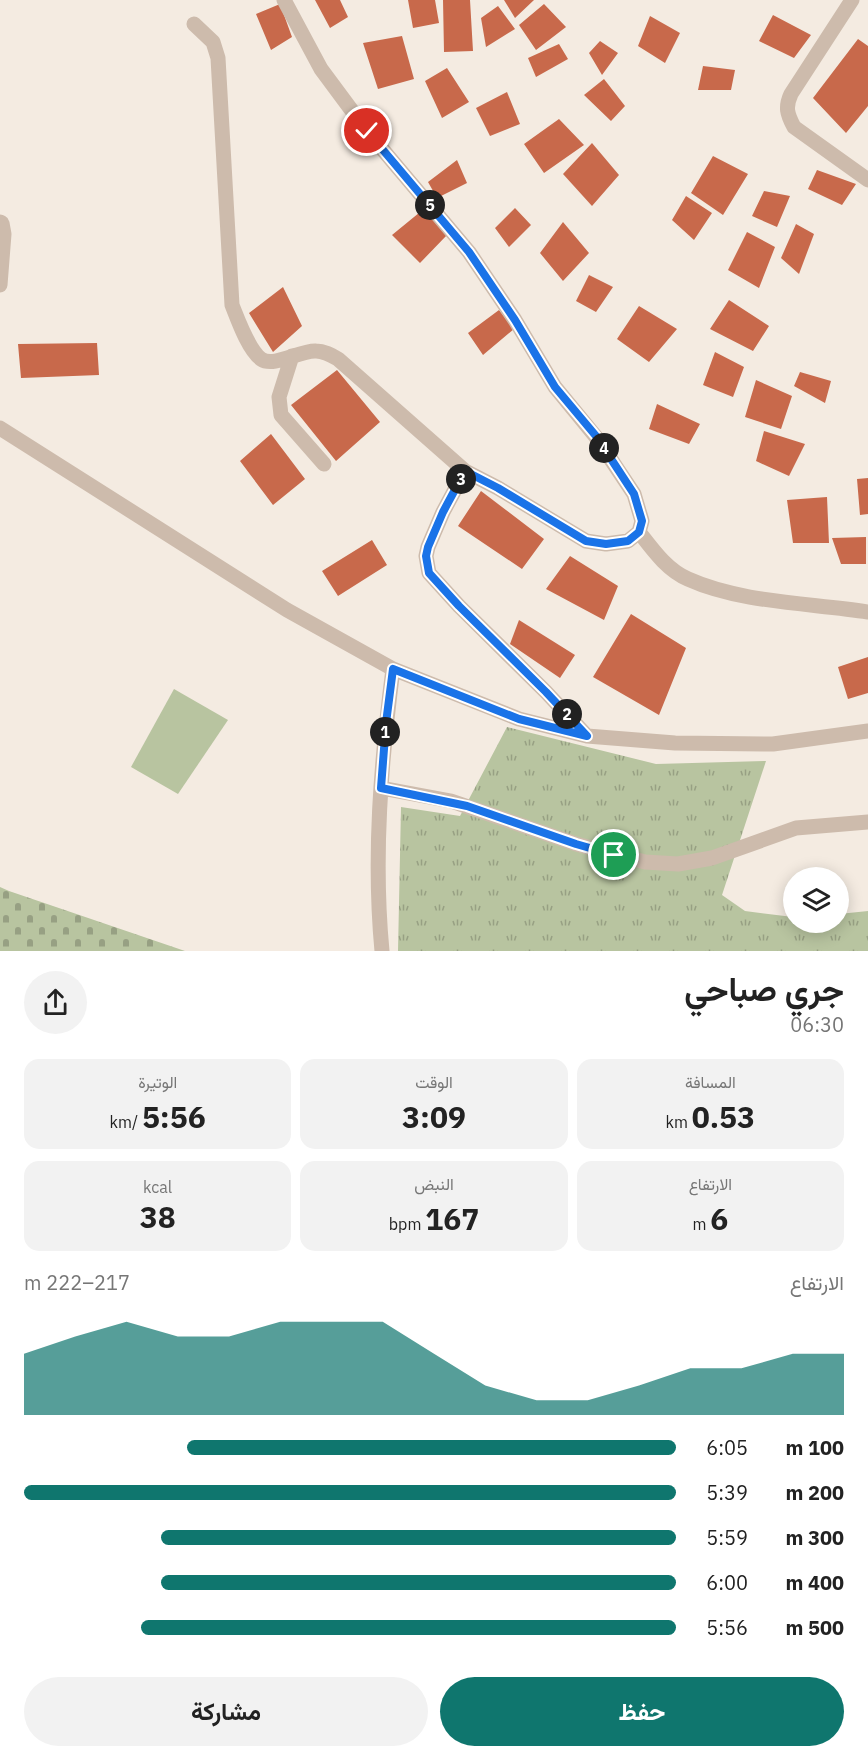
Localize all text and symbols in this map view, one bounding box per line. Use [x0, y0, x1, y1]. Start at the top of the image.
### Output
pin [341, 105, 392, 156]
icon: check [350, 114, 383, 147]
pin: 5 [415, 190, 445, 220]
text: 5 [425, 195, 435, 215]
pin: 4 [589, 433, 619, 463]
text: 4 [599, 438, 609, 458]
pin: 3 [446, 464, 476, 494]
text: 3 [456, 469, 466, 489]
pin: 2 [552, 699, 582, 729]
text: 2 [562, 704, 572, 724]
pin: 1 [370, 717, 400, 747]
text: 1 [380, 722, 390, 742]
pin [588, 829, 639, 880]
icon: arrive [597, 838, 630, 871]
map controls [783, 867, 849, 933]
button: layers [783, 867, 849, 933]
text: جري صباحي [684, 967, 844, 1010]
button: share [24, 971, 87, 1034]
text: 06:30 [790, 1011, 844, 1038]
text: الوتيرة [138, 1072, 177, 1092]
text: الوقت [415, 1072, 453, 1092]
text: المسافة [685, 1072, 736, 1092]
text: 5:56 [142, 1097, 206, 1136]
text: 3:09 [402, 1097, 466, 1136]
text: 0.53 [692, 1097, 755, 1136]
text: /km [110, 1112, 142, 1132]
text: km [666, 1112, 692, 1132]
text: النبض [414, 1174, 454, 1194]
text: الارتفاع [689, 1174, 732, 1194]
text: kcal [143, 1177, 172, 1197]
text: 38 [140, 1197, 176, 1236]
text: 167 [425, 1199, 479, 1238]
text: 6 [710, 1199, 728, 1238]
text: bpm [389, 1214, 425, 1234]
text: m [692, 1214, 710, 1234]
text: 217–222 m [24, 1269, 130, 1296]
text: الارتفاع [790, 1269, 844, 1296]
text: 6:05 [706, 1434, 748, 1461]
text: 100 m [785, 1434, 844, 1461]
text: 5:39 [706, 1479, 748, 1506]
text: 200 m [785, 1479, 844, 1506]
text: 5:59 [706, 1524, 748, 1551]
text: 300 m [785, 1524, 844, 1551]
text: 6:00 [706, 1569, 748, 1596]
text: 400 m [785, 1569, 844, 1596]
text: 5:56 [706, 1614, 748, 1641]
text: 500 m [785, 1614, 844, 1641]
button: مشاركة [24, 1677, 428, 1746]
button: حفظ [440, 1677, 844, 1746]

